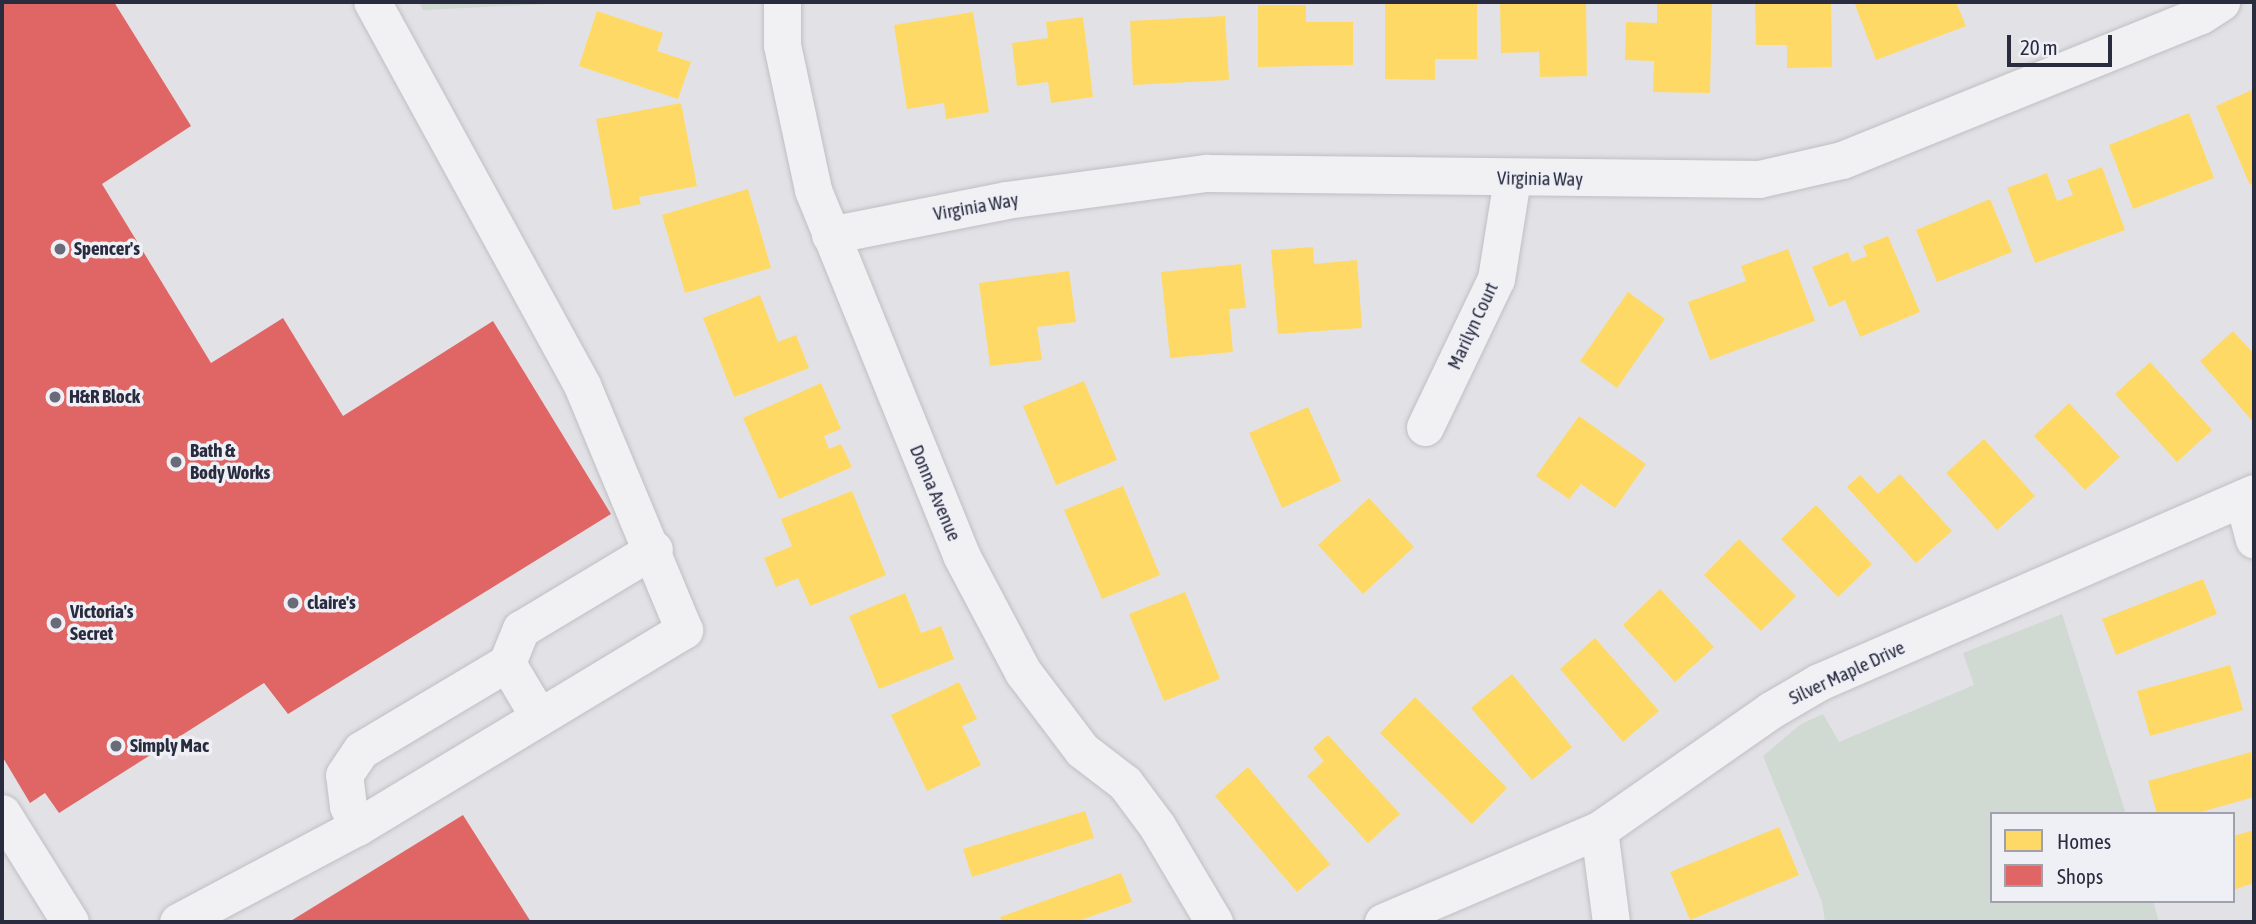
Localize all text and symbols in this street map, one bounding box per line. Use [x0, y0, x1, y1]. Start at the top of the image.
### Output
scale bar [2011, 21, 2116, 65]
text: 20 m [2020, 35, 2058, 59]
street label: Virginia Way [1497, 167, 1583, 191]
street label: Virginia Way [932, 188, 1020, 226]
place label: Spencer's [74, 238, 140, 260]
marker: Spencer's [52, 241, 68, 257]
street label: Marilyn Court [1443, 279, 1503, 373]
place label: H&R Block [69, 386, 140, 408]
marker: H&R Block [47, 389, 63, 405]
place label: Bath & Body Works [190, 440, 270, 484]
street label: Donna Avenue [905, 442, 965, 544]
marker: Bath & Body Works [168, 454, 184, 470]
place label: claire's [307, 592, 356, 614]
marker: claire's [285, 595, 301, 611]
place label: Victoria's Secret [70, 601, 134, 645]
marker: Victoria's Secret [48, 615, 64, 631]
street label: Silver Maple Drive [1785, 636, 1909, 710]
place label: Simply Mac [130, 735, 209, 757]
marker: Simply Mac [108, 738, 124, 754]
legend [1990, 812, 2235, 903]
text: Homes [2057, 829, 2111, 853]
text: Shops [2057, 864, 2103, 888]

